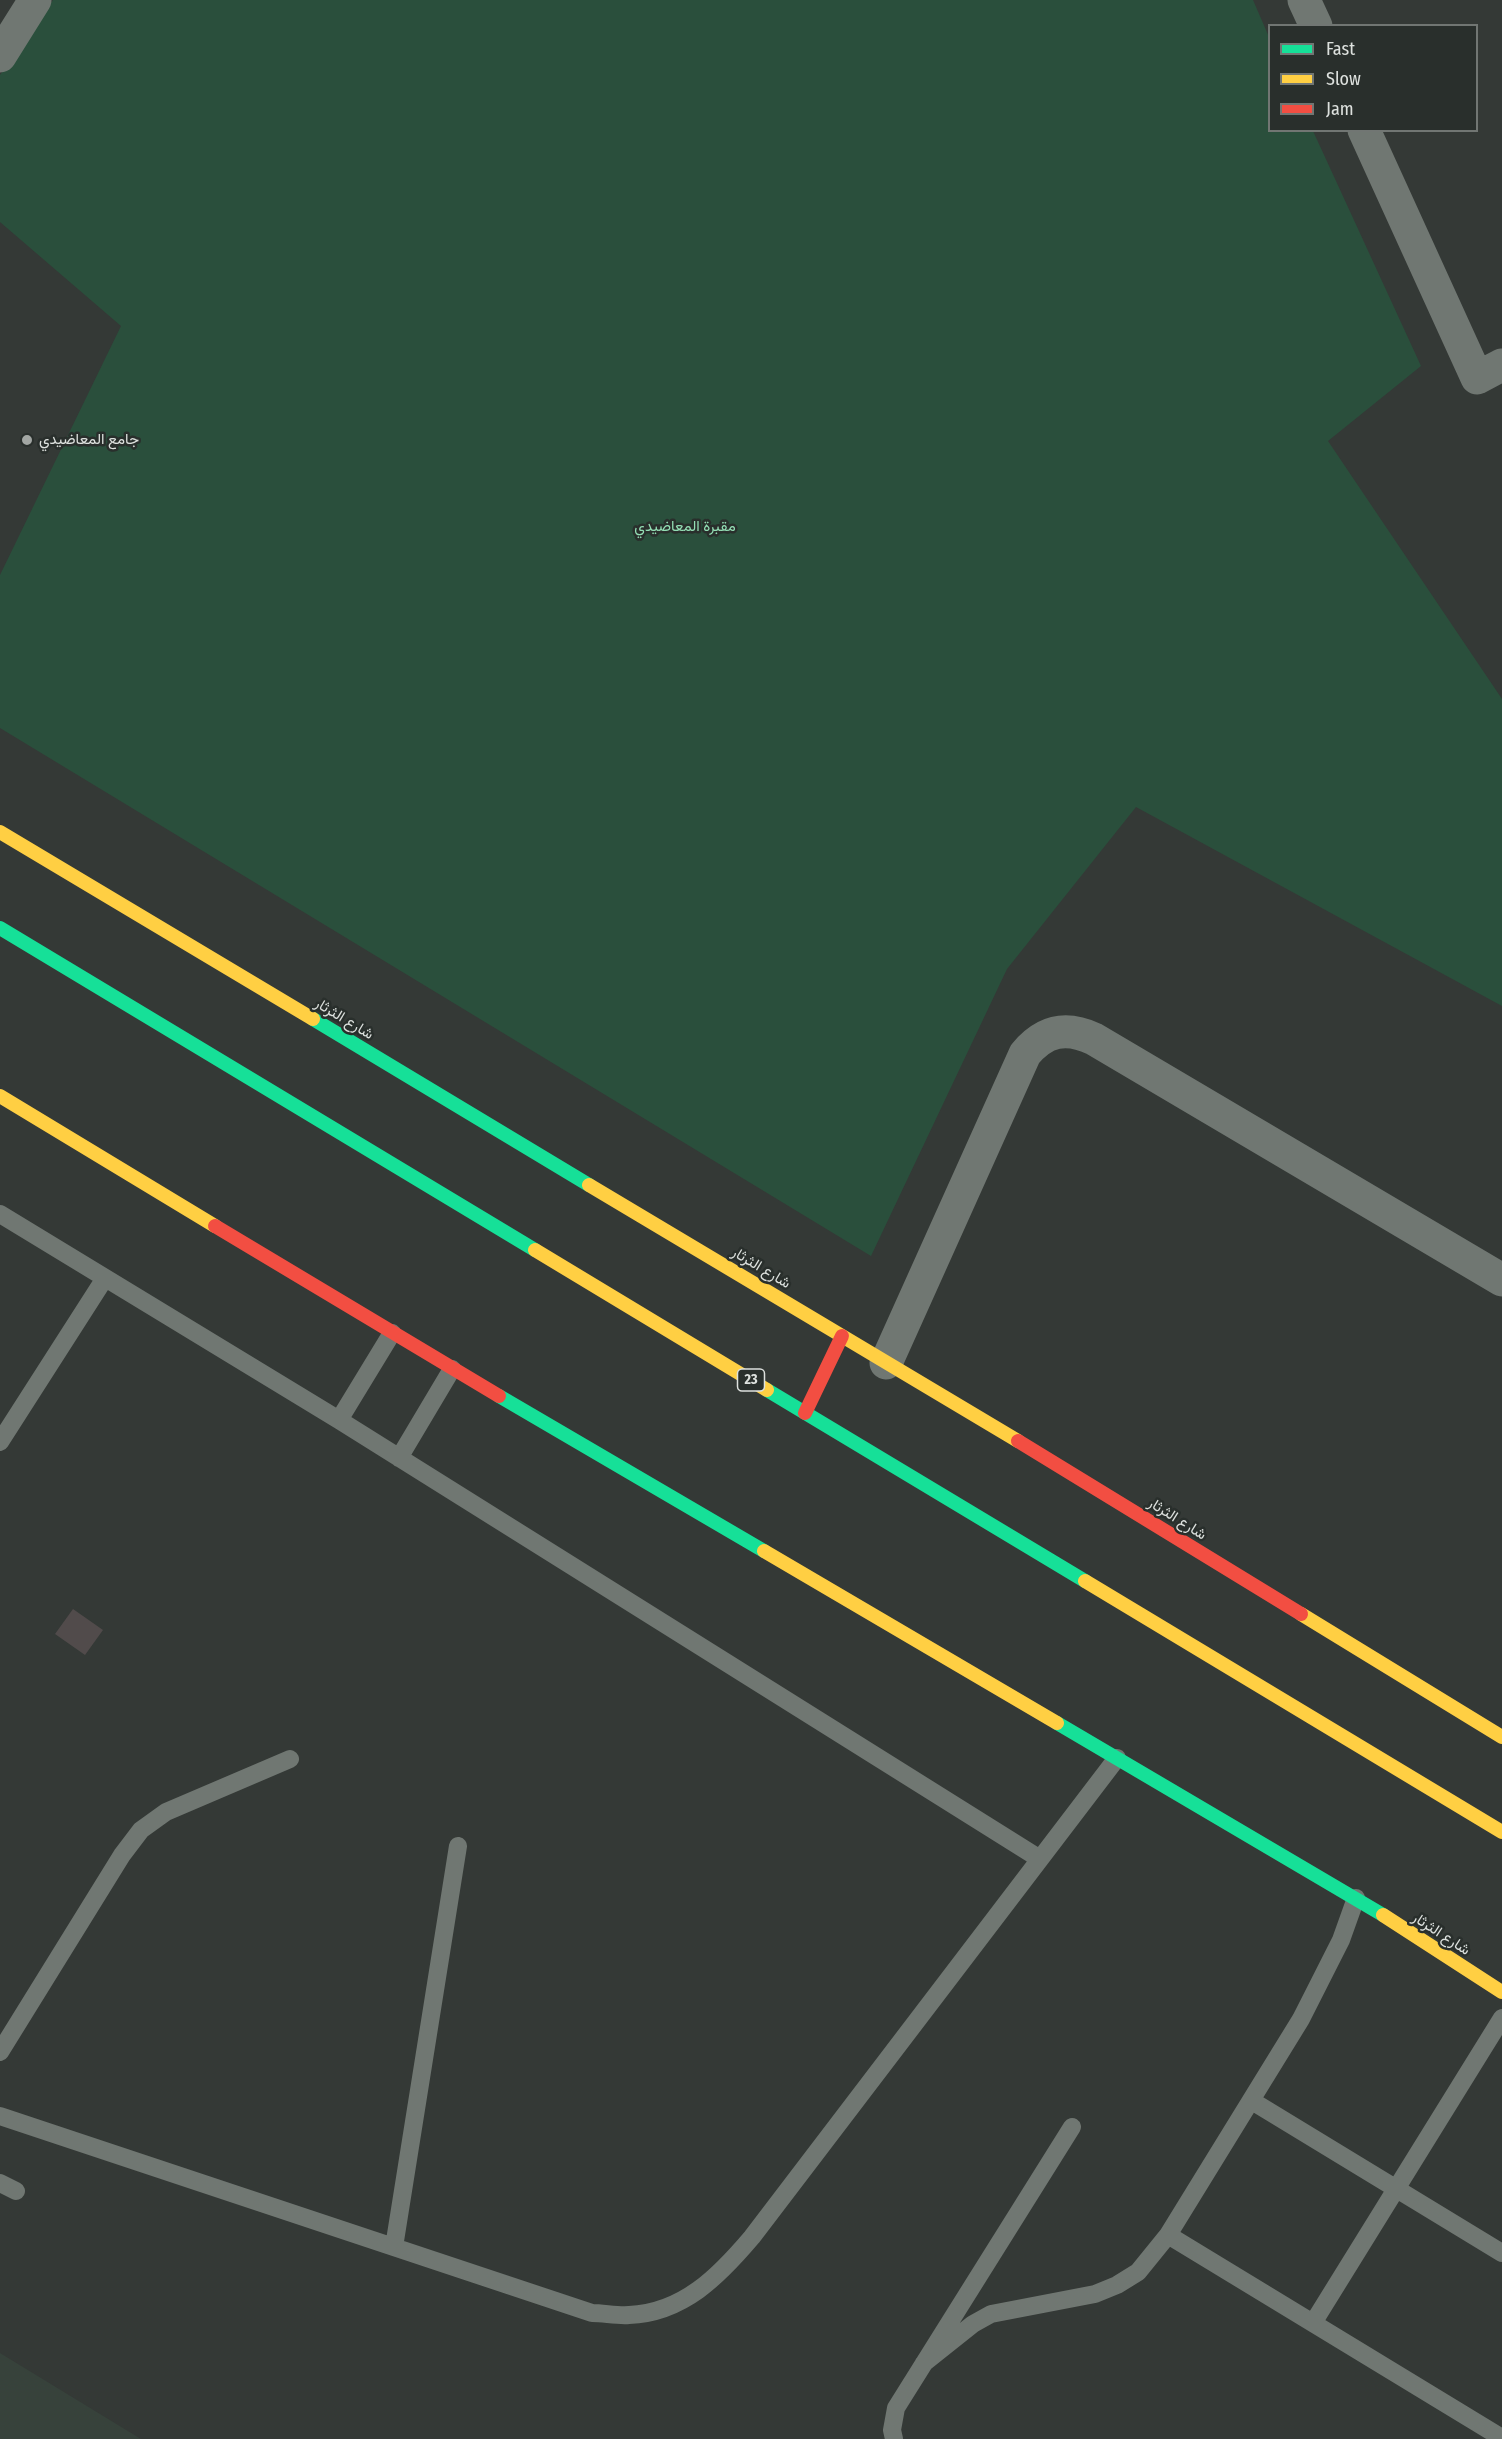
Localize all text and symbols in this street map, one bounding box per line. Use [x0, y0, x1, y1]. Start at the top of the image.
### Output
legend [1268, 24, 1478, 132]
text: Fast [1326, 38, 1355, 60]
text: Slow [1326, 68, 1361, 90]
text: Jam [1326, 98, 1354, 120]
place label: جامع المعاضيدي [39, 431, 139, 449]
marker: جامع المعاضيدي [20, 433, 34, 447]
park label: مقبرة المعاضيدي [634, 518, 736, 536]
street label: شارع الثرثار [311, 994, 377, 1044]
street label: شارع الثرثار [728, 1243, 794, 1293]
road number: 23 [738, 1369, 764, 1391]
street label: شارع الثرثار [1144, 1494, 1210, 1544]
street label: شارع الثرثار [1409, 1909, 1473, 1959]

